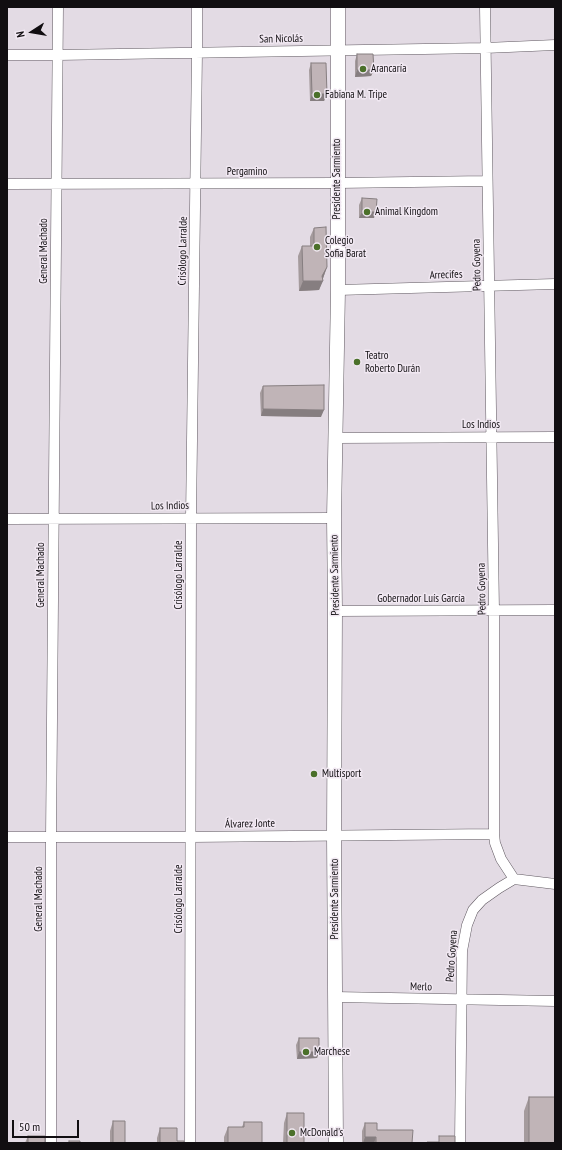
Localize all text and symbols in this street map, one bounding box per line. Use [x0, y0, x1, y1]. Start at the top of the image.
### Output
north arrow [12, 12, 52, 52]
text: N [13, 30, 28, 39]
street label: San Nicolás [259, 32, 303, 46]
place label: Arancaría [371, 62, 407, 76]
marker: Arancaría [358, 64, 368, 74]
place label: Fabiana M. Tripe [325, 88, 387, 102]
marker: Fabiana M. Tripe [312, 90, 322, 100]
street label: Presidente Sarmiento [330, 138, 344, 220]
street label: Pergamino [227, 165, 267, 179]
place label: Animal Kingdom [375, 205, 438, 219]
marker: Animal Kingdom [362, 207, 372, 217]
street label: Crisólogo Larralde [176, 216, 190, 286]
street label: General Machado [37, 218, 51, 284]
place label: Colegio Sofia Barat [325, 234, 366, 260]
street label: Pedro Goyena [470, 239, 484, 291]
marker: Colegio Sofia Barat [312, 242, 322, 252]
street label: Arrecifes [429, 268, 463, 282]
place label: Teatro Roberto Durán [365, 349, 420, 375]
marker: Teatro Roberto Durán [352, 357, 362, 367]
street label: Los Indios [462, 418, 500, 432]
street label: Los Indios [151, 499, 189, 513]
street label: Presidente Sarmiento [328, 534, 342, 616]
street label: Crisólogo Larralde [172, 540, 186, 610]
street label: General Machado [34, 542, 48, 608]
street label: Pedro Goyena [475, 563, 489, 615]
street label: Gobernador Luís García [377, 592, 465, 606]
place label: Multisport [322, 767, 361, 781]
marker: Multisport [309, 769, 319, 779]
street label: Álvarez Jonte [225, 817, 275, 831]
street label: Presidente Sarmiento [328, 858, 342, 940]
street label: Crisólogo Larralde [172, 864, 186, 934]
street label: General Machado [32, 866, 46, 932]
street label: Pedro Goyena [444, 930, 460, 982]
street label: Merlo [410, 980, 432, 994]
place label: Marchese [314, 1045, 350, 1059]
marker: Marchese [301, 1047, 311, 1057]
scale bar [14, 1112, 81, 1138]
text: 50 m [19, 1119, 40, 1134]
place label: McDonald's [300, 1126, 343, 1140]
marker: McDonald's [287, 1128, 297, 1138]

